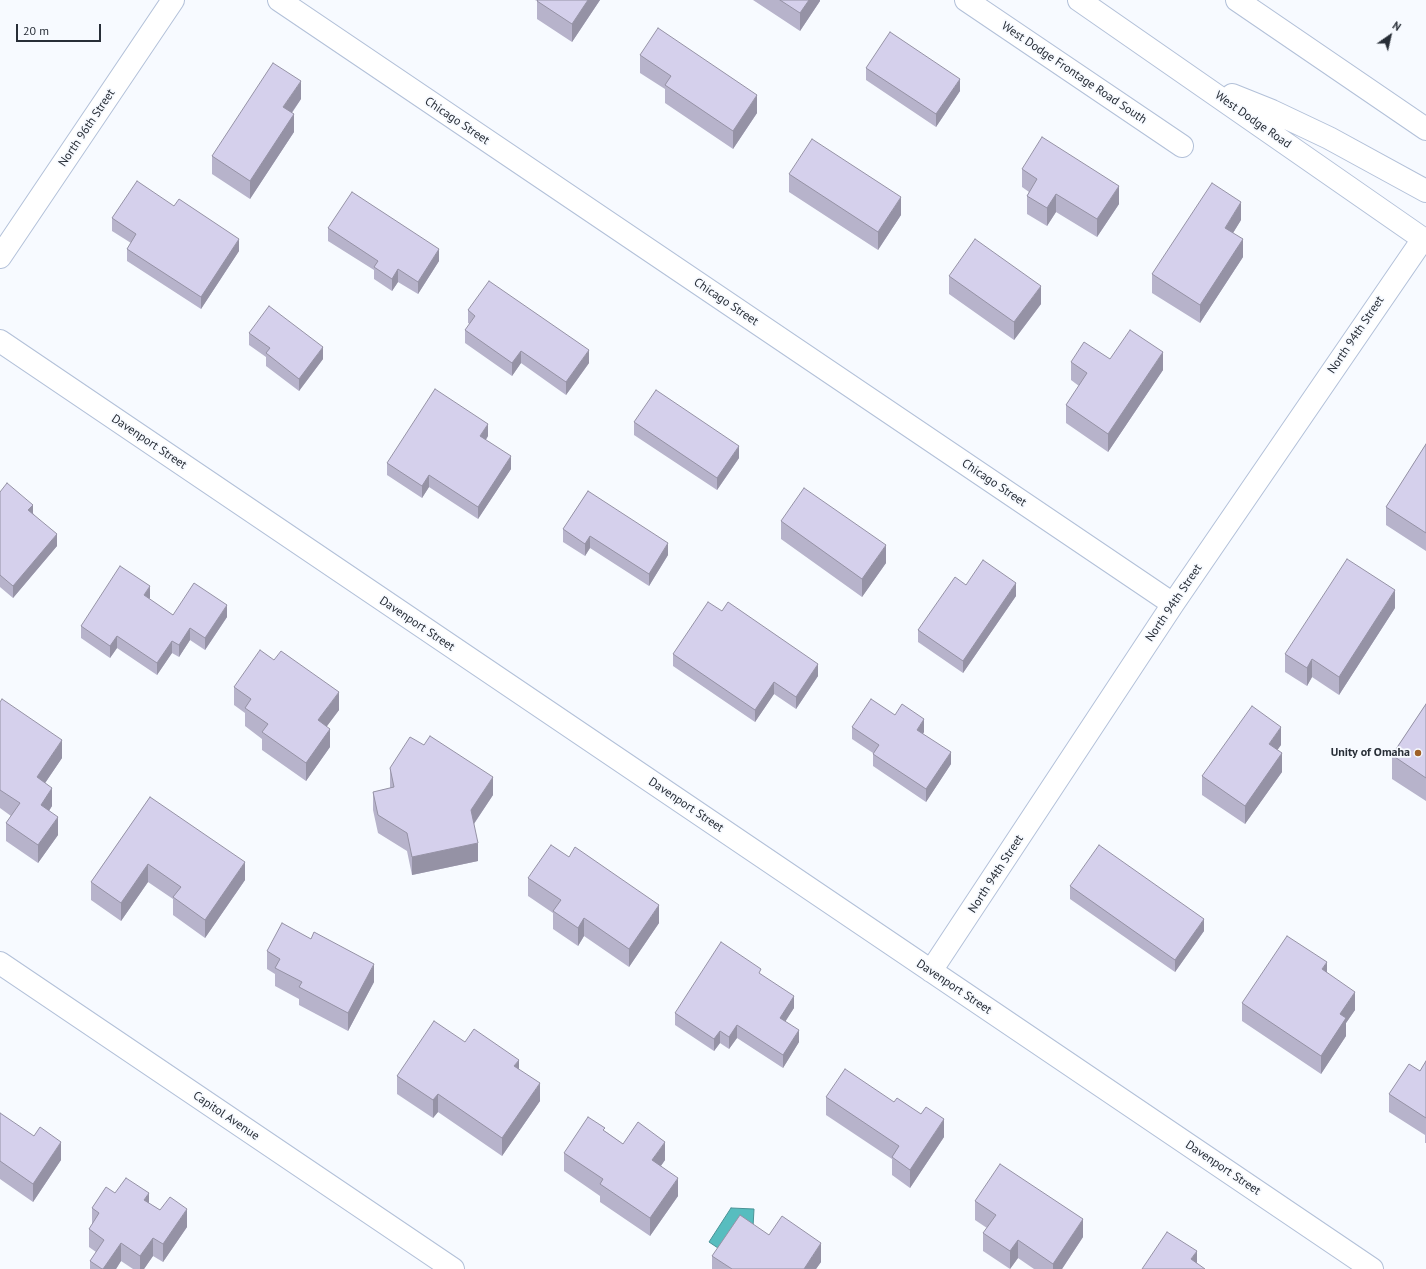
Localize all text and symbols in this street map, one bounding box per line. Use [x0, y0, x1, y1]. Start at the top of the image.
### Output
scale bar [18, 16, 103, 42]
north arrow [1370, 16, 1410, 56]
text: N [1390, 18, 1404, 34]
street label: West Dodge Frontage Road South [999, 19, 1149, 127]
text: 20 m [23, 23, 49, 38]
street label: North 96th Street [56, 87, 118, 169]
street label: West Dodge Road [1212, 88, 1294, 152]
street label: Chicago Street [422, 94, 492, 148]
street label: Chicago Street [691, 275, 761, 329]
street label: North 94th Street [1325, 294, 1387, 376]
street label: Davenport Street [109, 412, 189, 472]
street label: Chicago Street [959, 456, 1029, 510]
street label: North 94th Street [1143, 562, 1205, 644]
street label: Davenport Street [377, 594, 457, 654]
place label: Unity of Omaha [1331, 746, 1410, 760]
marker: Unity of Omaha [1413, 748, 1423, 758]
street label: Davenport Street [646, 775, 726, 835]
street label: North 94th Street [965, 832, 1027, 916]
street label: Davenport Street [914, 957, 994, 1017]
street label: Capitol Avenue [190, 1089, 262, 1143]
street label: Davenport Street [1183, 1138, 1263, 1198]

